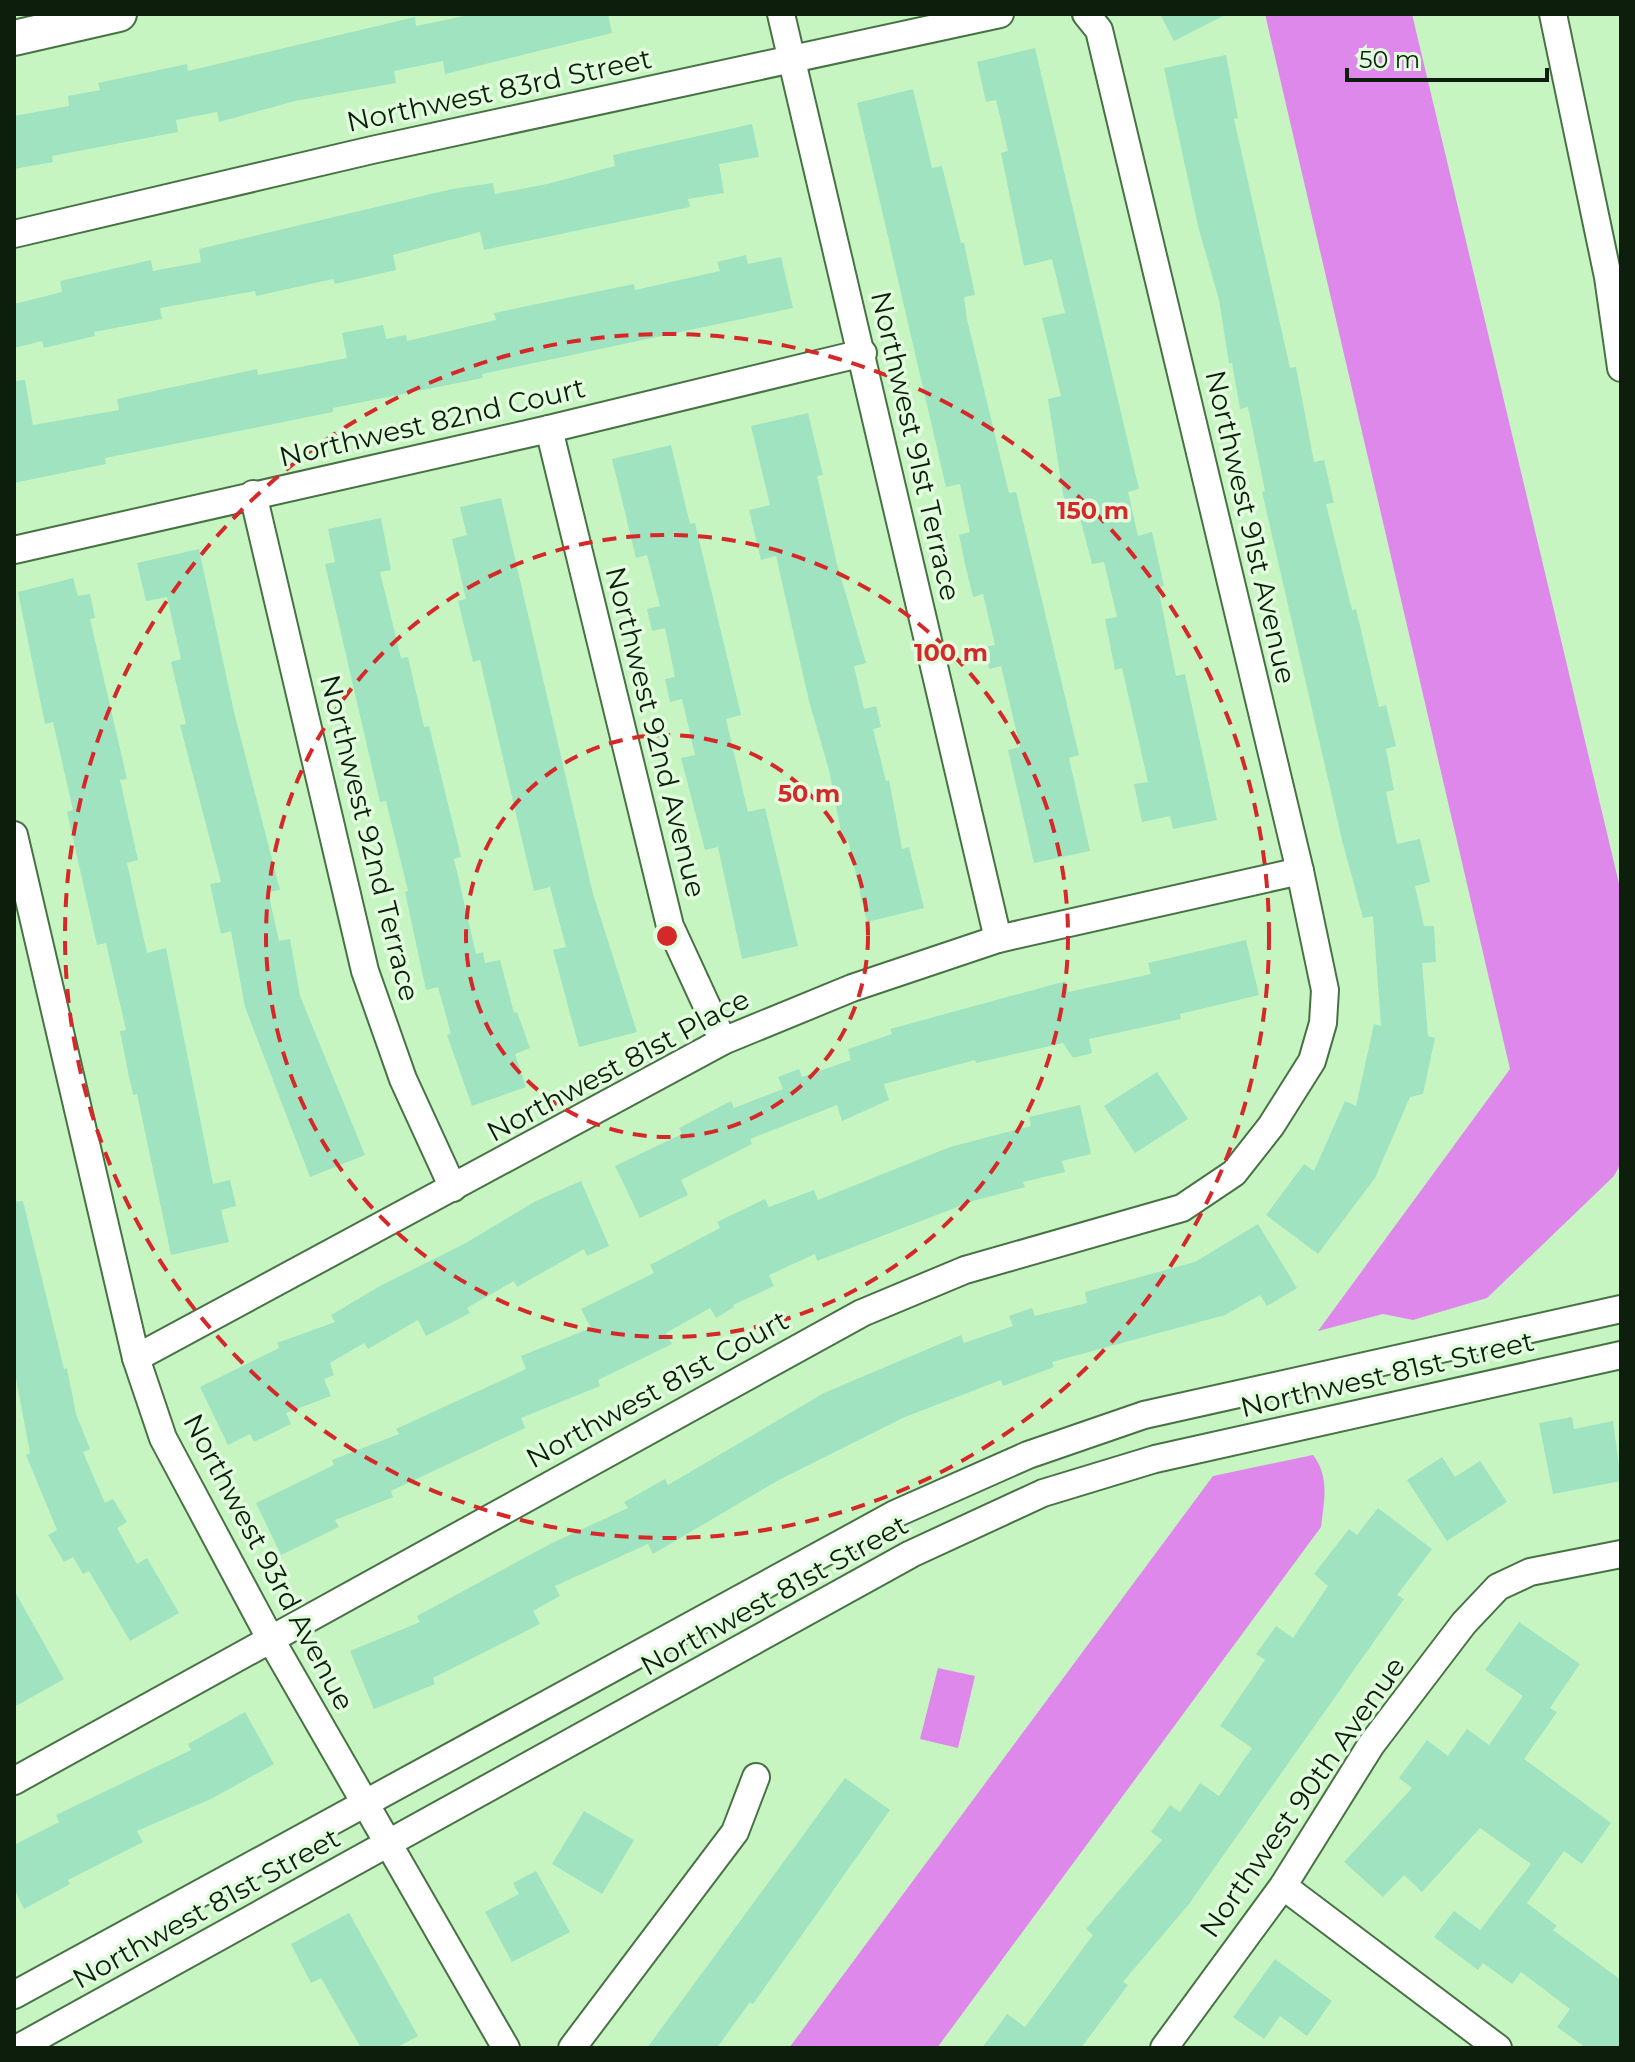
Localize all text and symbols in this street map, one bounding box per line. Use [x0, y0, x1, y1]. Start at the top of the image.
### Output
scale bar [1347, 32, 1547, 82]
street label: Northwest 83rd Street [343, 41, 655, 139]
text: 50 m [1359, 45, 1420, 74]
street label: Northwest 91st Terrace [864, 288, 968, 604]
street label: Northwest 91st Avenue [1198, 367, 1304, 687]
street label: Northwest 82nd Court [276, 370, 588, 474]
text: 150 m [1057, 496, 1129, 525]
street label: Northwest 92nd Avenue [598, 563, 714, 901]
text: 100 m [914, 638, 988, 667]
street label: Northwest 92nd Terrace [313, 671, 427, 1005]
text: 50 m [778, 779, 840, 808]
centre of rings [653, 922, 681, 950]
street label: Northwest 81st Place [481, 981, 755, 1149]
street label: Northwest 81st Court [520, 1303, 794, 1475]
street label: Northwest 81st Street [1237, 1324, 1537, 1424]
street label: Northwest 93rd Avenue [176, 1408, 362, 1716]
street label: Northwest 81st Street [634, 1507, 914, 1683]
street label: Northwest 90th Avenue [1192, 1650, 1412, 1944]
street label: Northwest 81st Street [66, 1820, 346, 1996]

